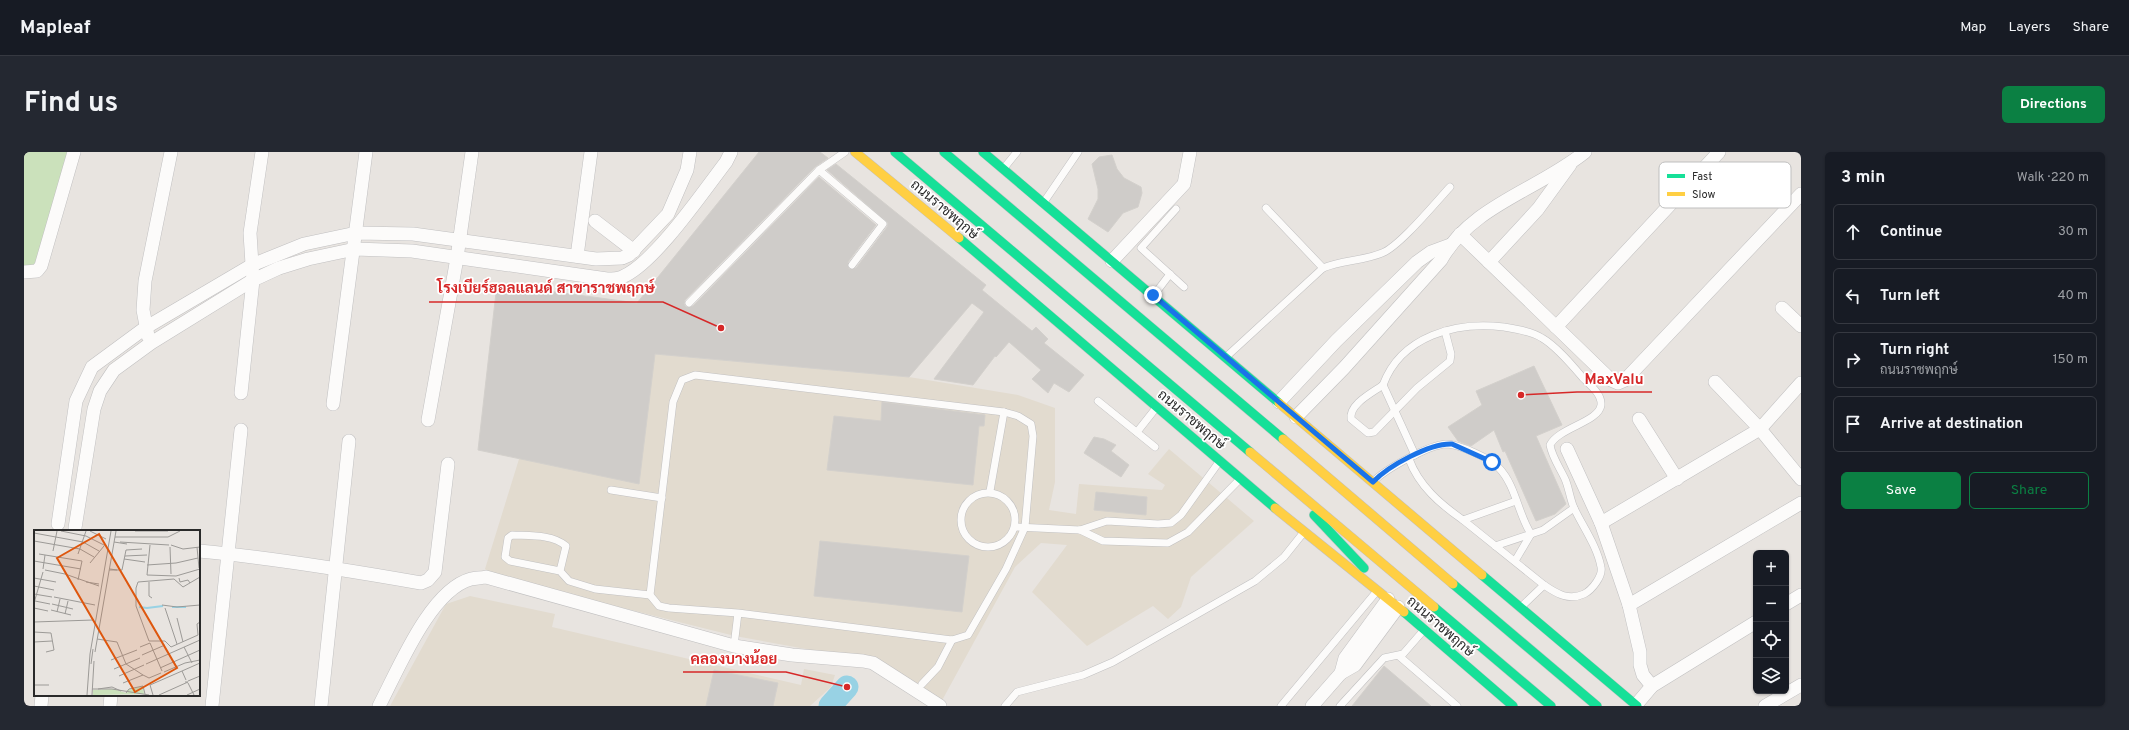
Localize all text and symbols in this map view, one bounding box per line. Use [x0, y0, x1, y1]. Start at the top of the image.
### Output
text: Mapleaf [20, 16, 91, 40]
text: Map [1960, 19, 1986, 36]
text: Layers [2008, 19, 2050, 36]
text: Share [2072, 19, 2109, 36]
text: Find us [24, 86, 118, 122]
button: Directions [2002, 86, 2105, 123]
legend [1659, 162, 1791, 208]
text: 3 min [1841, 167, 1885, 189]
text: Fast [1692, 170, 1712, 184]
text: Walk · 220 m [2017, 170, 2089, 186]
street label: ถนนราชพฤกษ์ [906, 175, 983, 244]
text: Slow [1692, 188, 1715, 202]
icon: ahead [1842, 221, 1864, 243]
text: Continue [1880, 223, 1942, 242]
text: 30 m [2058, 224, 2088, 240]
callout: โรงเบียร์ฮอลแลนด์ สาขาราชพฤกษ์ [429, 275, 663, 302]
text: โรงเบียร์ฮอลแลนด์ สาขาราชพฤกษ์ [436, 277, 655, 299]
icon: left [1842, 285, 1864, 307]
route end [1144, 286, 1162, 304]
text: Turn left [1880, 287, 1940, 306]
text: 40 m [2058, 288, 2088, 304]
text: Turn right [1880, 341, 1949, 360]
icon: right [1842, 349, 1864, 371]
text: 150 m [2053, 352, 2088, 368]
text: ถนนราชพฤกษ์ [1880, 363, 1958, 379]
callout: MaxValu [1577, 365, 1652, 392]
text: MaxValu [1584, 371, 1644, 390]
street label: ถนนราชพฤกษ์ [1153, 385, 1230, 454]
icon: arrive [1842, 413, 1864, 435]
text: Arrive at destination [1880, 415, 2023, 434]
route start [1483, 453, 1501, 471]
button: Save [1841, 472, 1961, 509]
button: Share [1969, 472, 2089, 509]
inset map [34, 530, 200, 696]
map controls [1753, 550, 1789, 694]
button: + [1753, 550, 1789, 586]
button: − [1753, 586, 1789, 622]
street label: ถนนราชพฤกษ์ [1403, 592, 1479, 661]
button: locate [1753, 622, 1789, 658]
callout: คลองบางน้อย [683, 645, 786, 672]
text: คลองบางน้อย [691, 649, 777, 670]
button: layers [1753, 658, 1789, 694]

